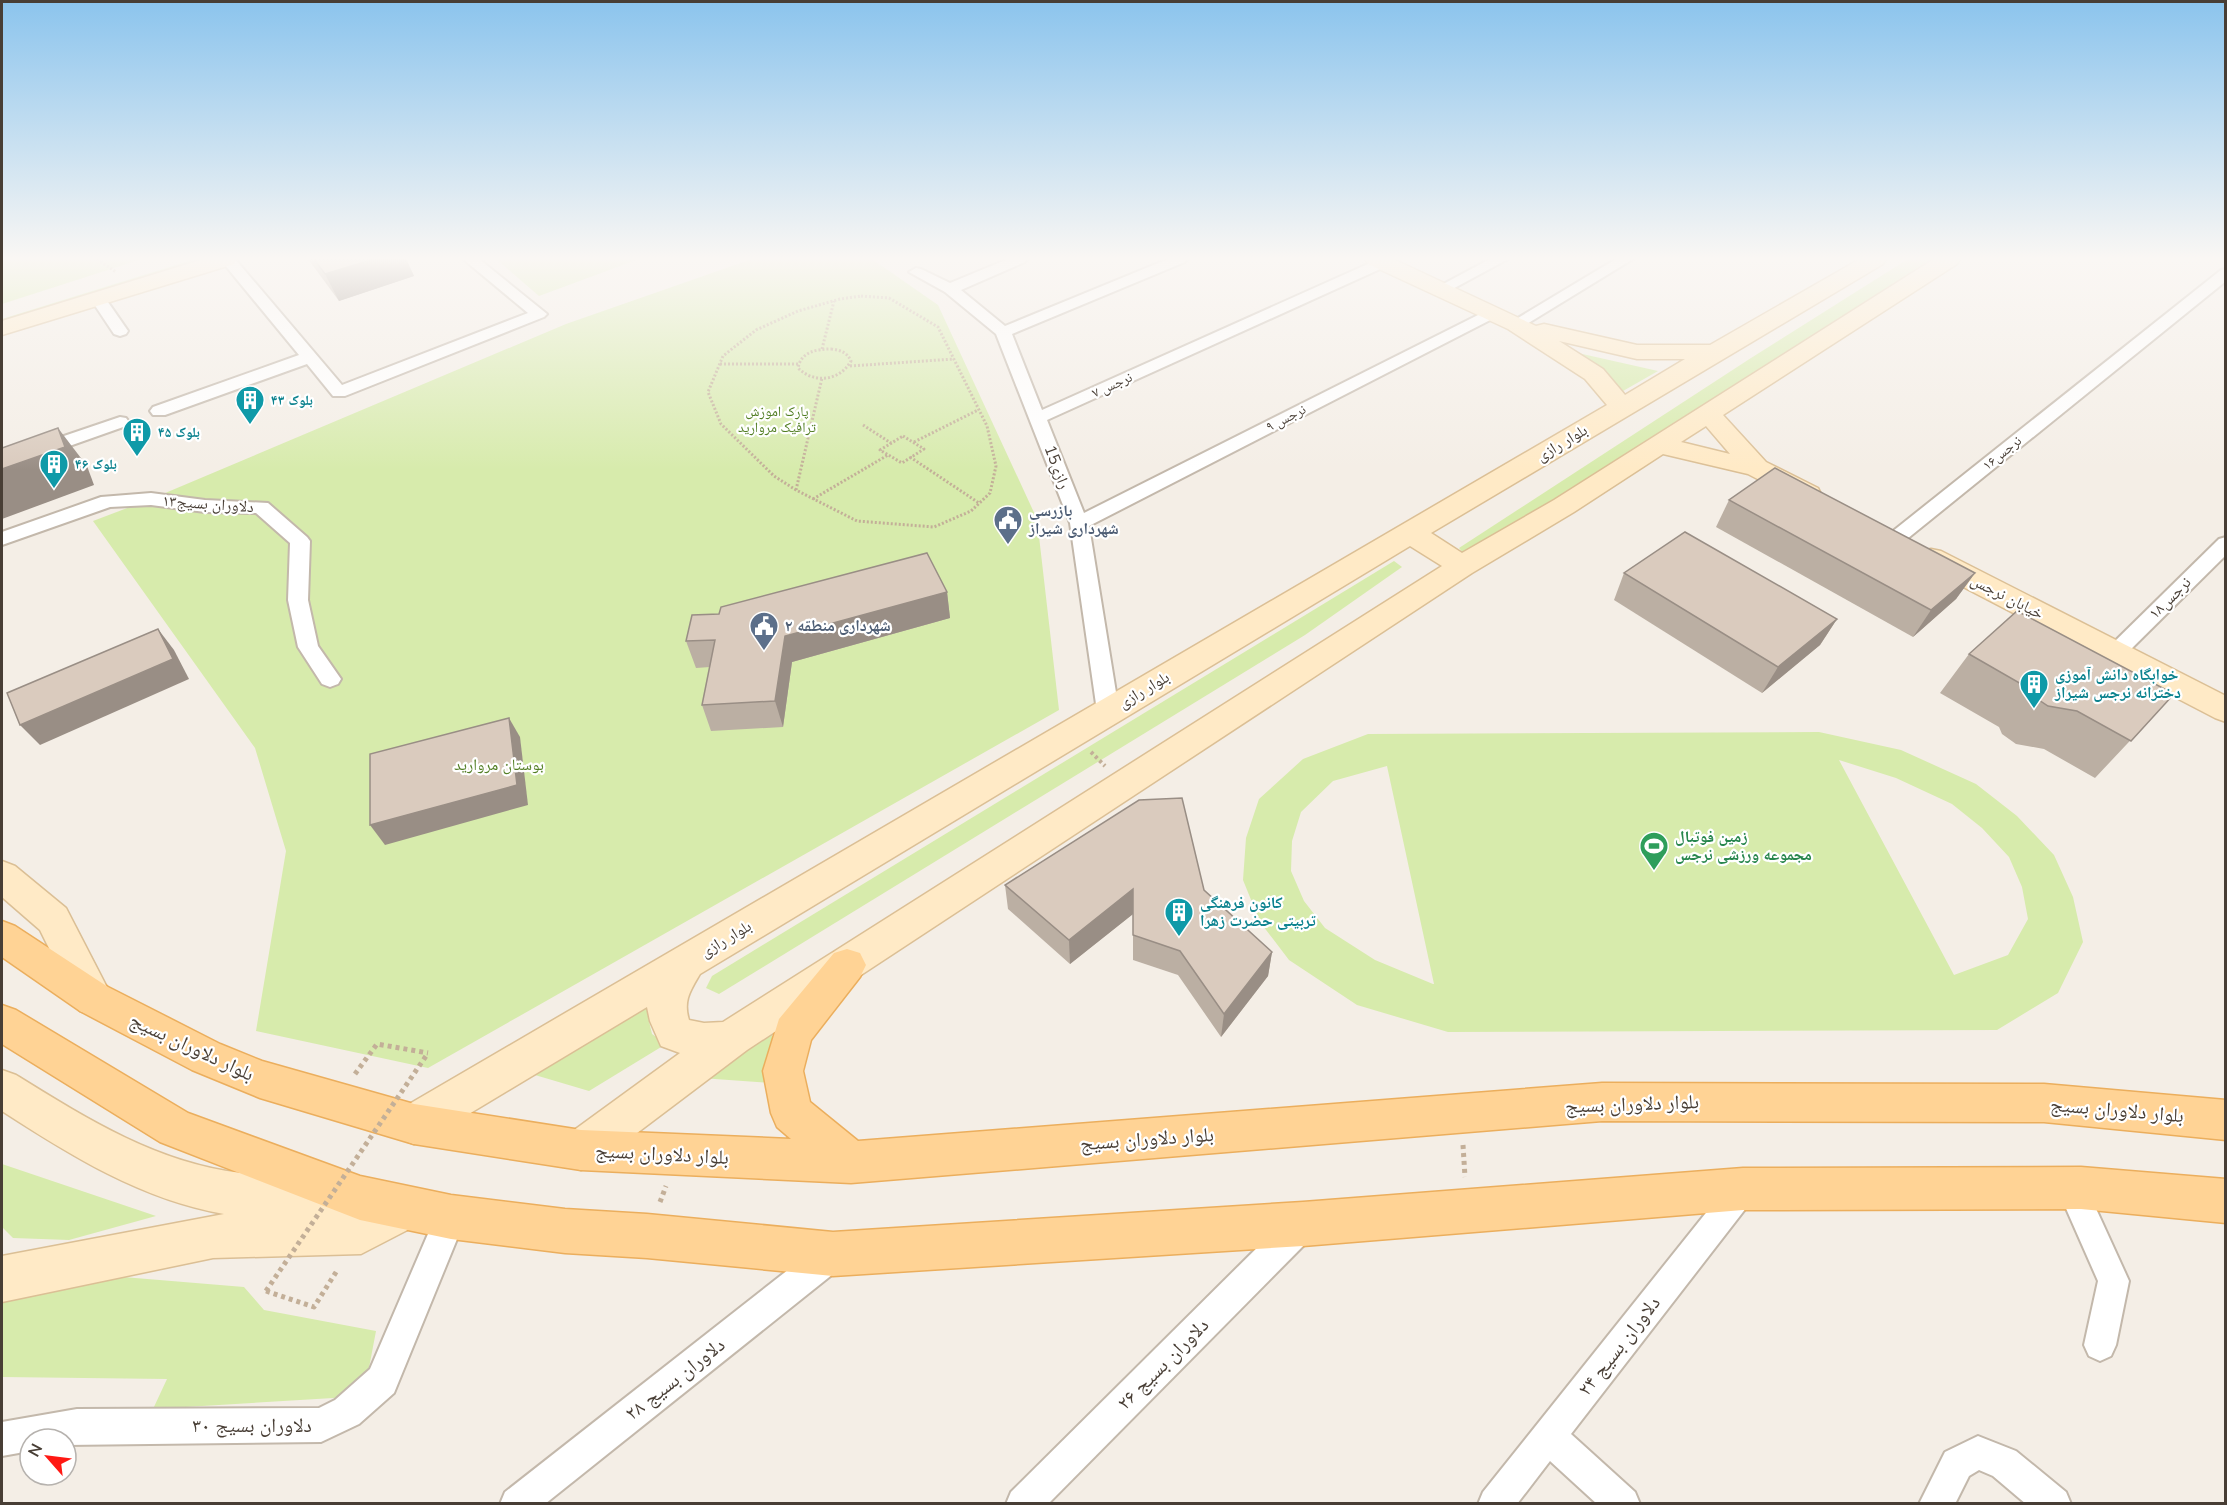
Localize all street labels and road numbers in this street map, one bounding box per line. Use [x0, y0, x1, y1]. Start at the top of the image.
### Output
street label: نرجس ۷ [1089, 368, 1135, 402]
street label: نرجس ۹ [1263, 400, 1309, 436]
street label: بلوار رازی [1532, 419, 1592, 467]
street label: نرجس۱۶ [1978, 431, 2026, 475]
street label: 15رازی [1039, 442, 1075, 492]
street label: دلاوران بسیج۱۳ [162, 490, 254, 518]
street label: خیابان نرجس [1967, 569, 2047, 625]
street label: نرجس۱۸ [2144, 572, 2196, 624]
street label: بلوار رازی [1114, 666, 1174, 714]
street label: بلوار رازی [696, 915, 756, 963]
street label: بلوار دلاوران بسیج [126, 1006, 258, 1088]
street label: بلوار دلاوران بسیج [1565, 1088, 1699, 1120]
street label: بلوار دلاوران بسیج [2049, 1091, 2185, 1129]
street label: بلوار دلاوران بسیج [1079, 1121, 1215, 1157]
street label: بلوار دلاوران بسیج [594, 1137, 730, 1171]
street label: دلاوران بسیج ۲۴ [1572, 1291, 1666, 1401]
street label: دلاوران بسیج ۲۶ [1111, 1312, 1215, 1416]
street label: دلاوران بسیج ۲۸ [620, 1332, 730, 1426]
street label: دلاوران بسیج ۳۰ [192, 1412, 312, 1439]

